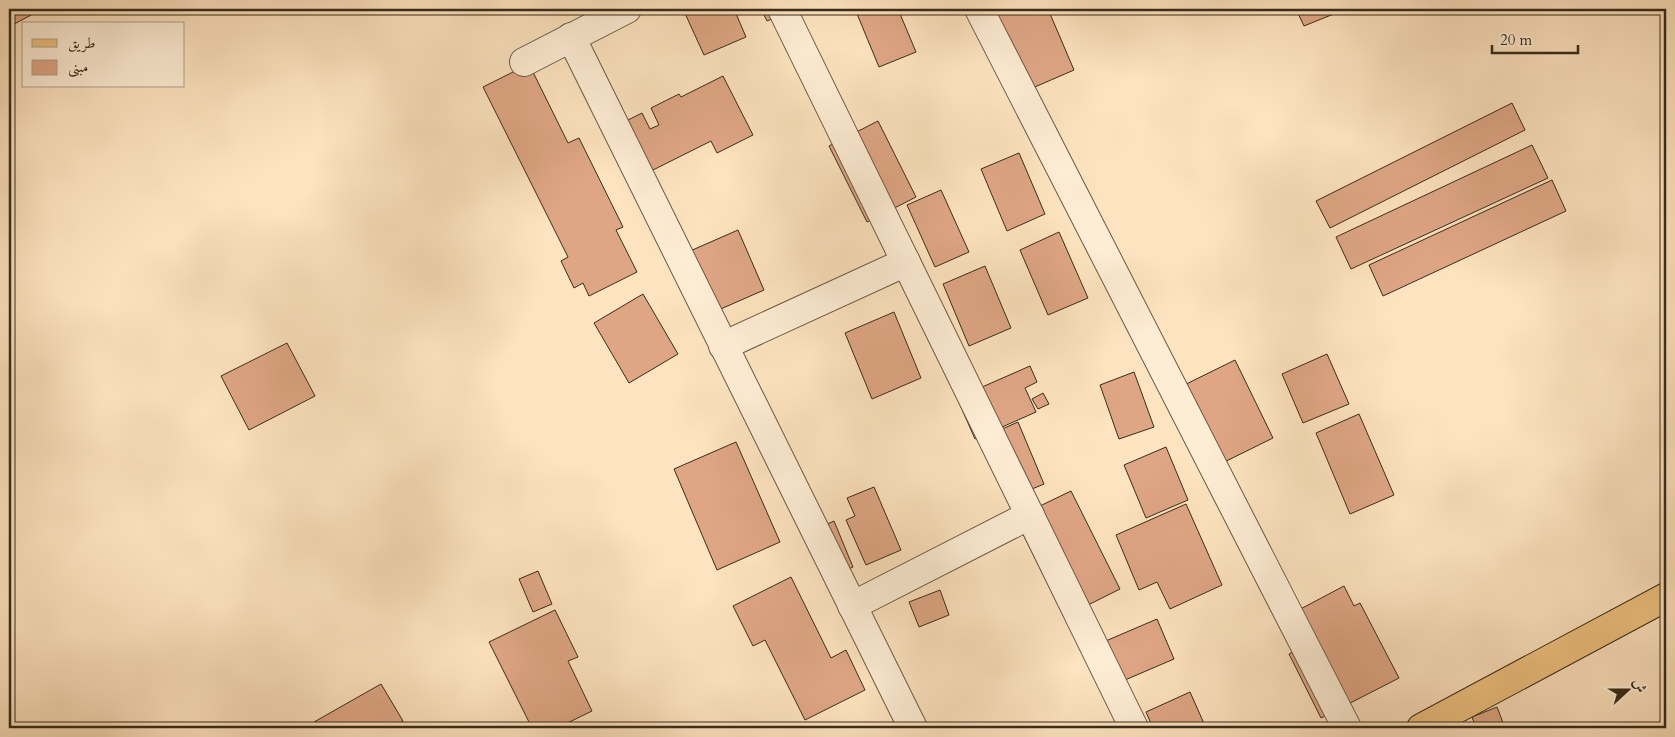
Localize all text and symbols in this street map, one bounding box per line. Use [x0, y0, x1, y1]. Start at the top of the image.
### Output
legend [22, 22, 185, 88]
scale bar [1492, 22, 1579, 54]
text: 20 m [1500, 30, 1532, 50]
text: طريق [68, 33, 95, 53]
text: مبنى [68, 57, 88, 78]
north arrow [1602, 664, 1652, 714]
text: ش [1628, 676, 1651, 696]

